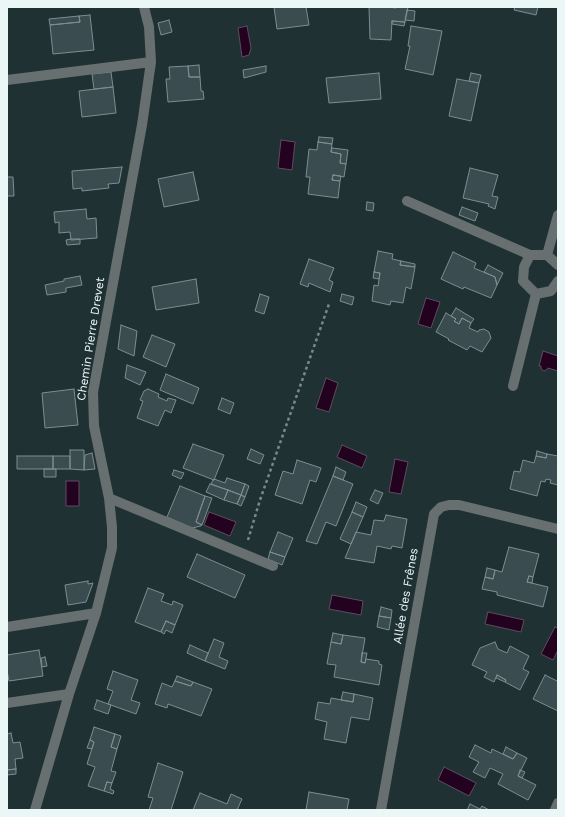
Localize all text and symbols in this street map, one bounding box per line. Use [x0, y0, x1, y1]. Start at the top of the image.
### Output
street label: Chemin Pierre Drevet [74, 276, 108, 402]
street label: Allée des Frênes [390, 547, 422, 645]

